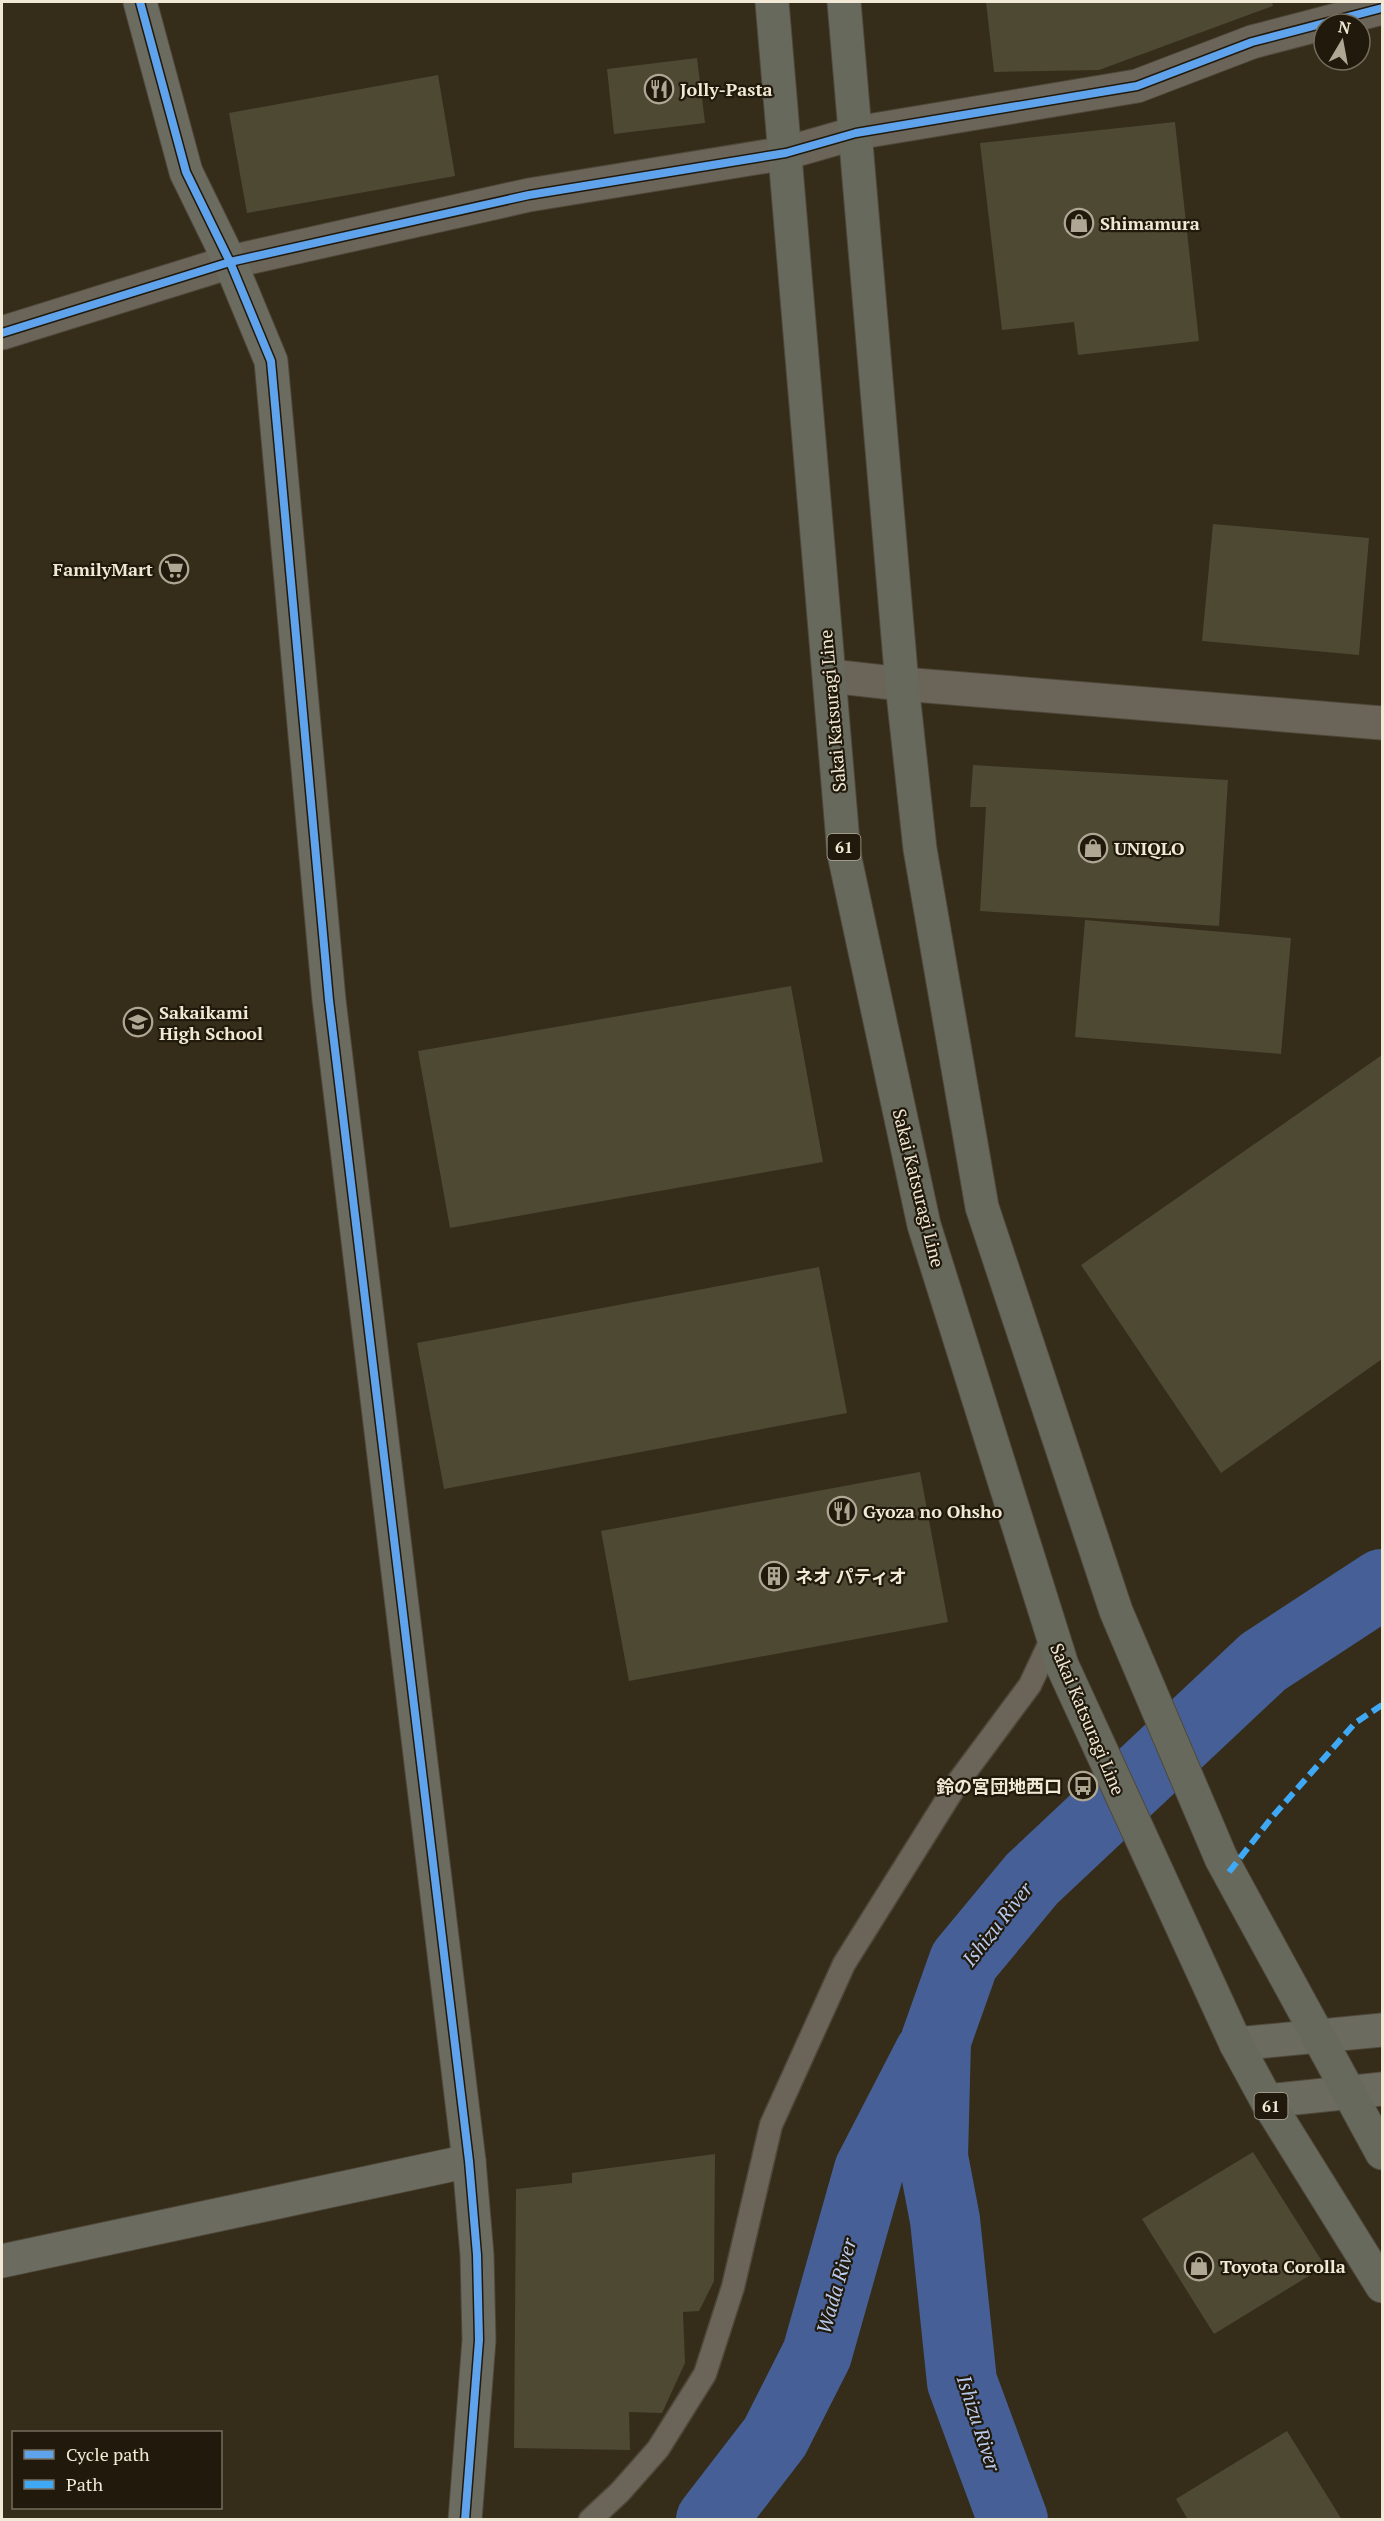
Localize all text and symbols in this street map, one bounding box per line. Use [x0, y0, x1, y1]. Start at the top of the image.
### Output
north arrow [1312, 12, 1372, 72]
text: N [1337, 15, 1352, 39]
restaurant icon: Jolly-Pasta [643, 73, 675, 105]
place label: Jolly-Pasta [680, 77, 773, 101]
shop icon: Shimamura [1063, 207, 1095, 239]
place label: Shimamura [1100, 211, 1200, 235]
supermarket icon: FamilyMart [158, 553, 190, 585]
place label: FamilyMart [53, 557, 153, 581]
street label: Sakai Katsuragi Line [813, 629, 851, 793]
shop icon: UNIQLO [1077, 832, 1109, 864]
road number: 61 [828, 834, 860, 860]
place label: UNIQLO [1114, 836, 1185, 860]
place label: Sakaikami High School [159, 1000, 263, 1045]
school or university icon: Sakaikami High School [122, 1006, 154, 1038]
street label: Sakai Katsuragi Line [888, 1106, 950, 1270]
restaurant icon: Gyoza no Ohsho [826, 1495, 858, 1527]
place label: Gyoza no Ohsho [863, 1499, 1002, 1523]
building icon: ネオ パティオ [758, 1560, 790, 1592]
place label: ネオ パティオ [795, 1564, 907, 1588]
street label: Sakai Katsuragi Line [1045, 1639, 1131, 1799]
bus stop icon: 鈴の宮団地西口 [1067, 1770, 1099, 1802]
place label: 鈴の宮団地西口 [936, 1774, 1062, 1798]
water label: Ishizu River [955, 1875, 1039, 1972]
road number: 61 [1254, 2093, 1288, 2119]
water label: Wada River [809, 2234, 863, 2337]
shop icon: Toyota Corolla [1183, 2250, 1215, 2282]
place label: Toyota Corolla [1220, 2254, 1346, 2278]
water label: Ishizu River [950, 2371, 1008, 2476]
legend [12, 2431, 222, 2509]
text: Cycle path [66, 2442, 150, 2466]
text: Path [66, 2472, 103, 2496]

